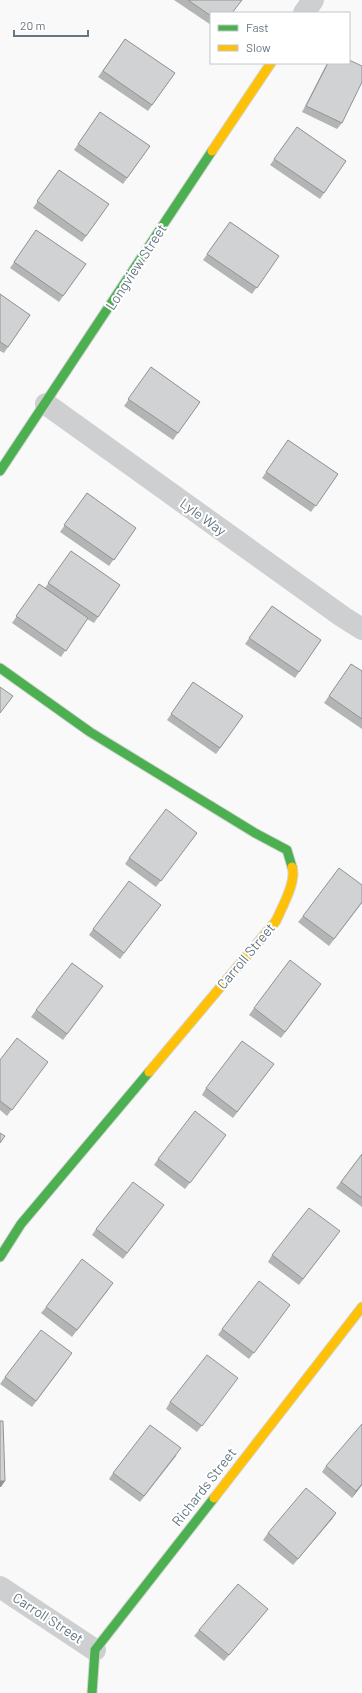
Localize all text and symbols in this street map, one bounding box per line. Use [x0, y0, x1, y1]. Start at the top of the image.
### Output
scale bar [14, 12, 88, 38]
legend [210, 12, 350, 64]
text: 20 m [20, 18, 46, 32]
text: Fast [246, 20, 269, 34]
text: Slow [246, 40, 271, 54]
street label: Longview Street [101, 220, 170, 313]
street label: Lyle Way [177, 494, 230, 539]
street label: Carroll Street [213, 919, 278, 992]
street label: Richards Street [168, 1444, 239, 1529]
street label: Carroll Street [10, 1588, 87, 1647]

